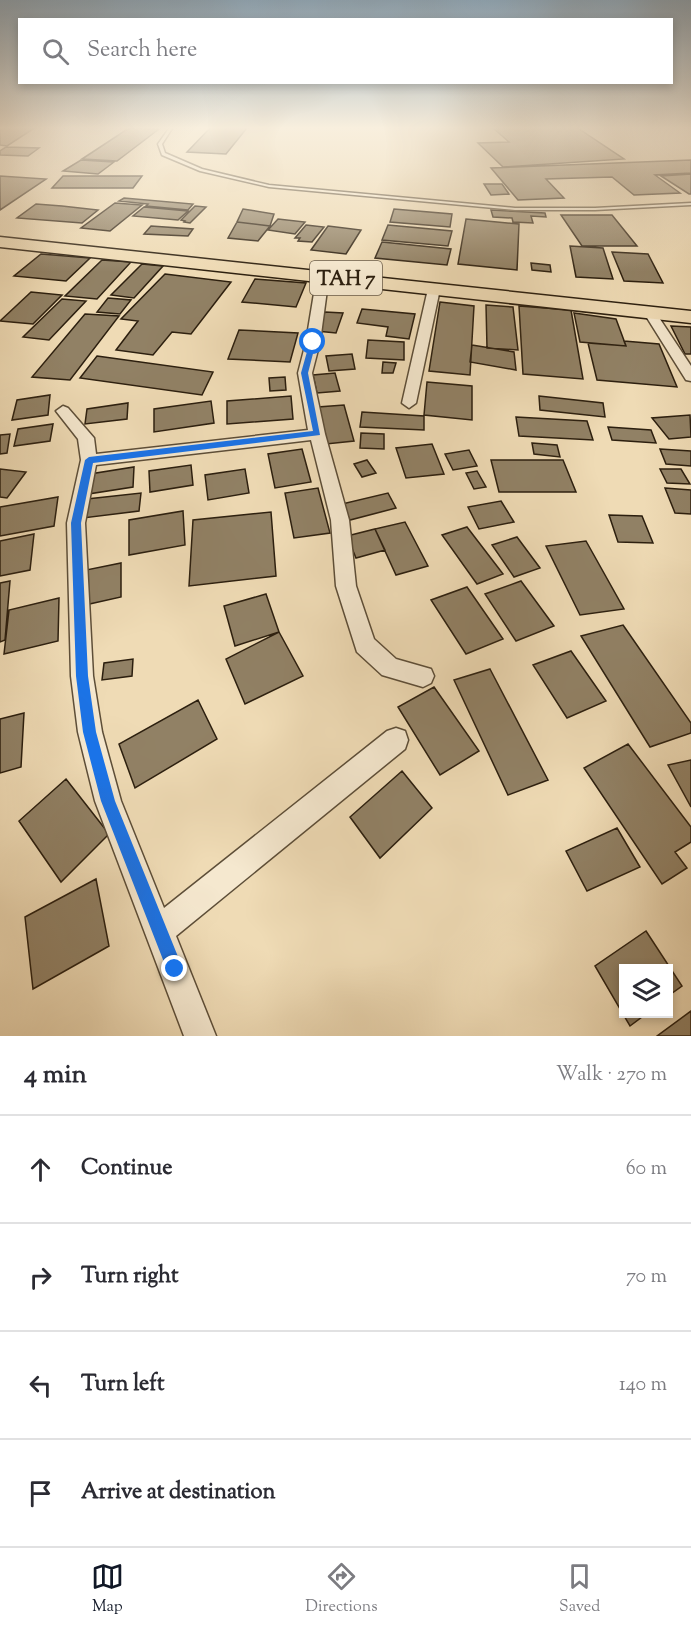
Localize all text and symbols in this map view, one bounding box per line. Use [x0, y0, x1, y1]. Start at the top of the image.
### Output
search box [18, 18, 673, 84]
icon: search [39, 35, 72, 68]
text: Search here [87, 35, 197, 67]
road number: TAH 7 [310, 261, 382, 295]
route start [299, 328, 325, 354]
route end [161, 955, 187, 981]
map controls [619, 964, 673, 1018]
button: layers [619, 964, 673, 1018]
text: 4 min [24, 1057, 87, 1094]
text: Walk · 270 m [556, 1061, 667, 1090]
icon: ahead [24, 1153, 57, 1186]
text: Continue [81, 1153, 172, 1185]
text: 60 m [626, 1155, 667, 1184]
icon: right [24, 1261, 57, 1294]
text: Turn right [81, 1261, 178, 1293]
text: 70 m [626, 1263, 667, 1292]
icon: left [24, 1369, 57, 1402]
text: Turn left [81, 1369, 164, 1401]
text: 140 m [619, 1371, 667, 1400]
icon: arrive [24, 1477, 57, 1510]
text: Arrive at destination [81, 1477, 276, 1509]
tab: Map [91, 1560, 124, 1619]
tab: Directions [305, 1560, 378, 1619]
tab: Saved [559, 1560, 600, 1619]

